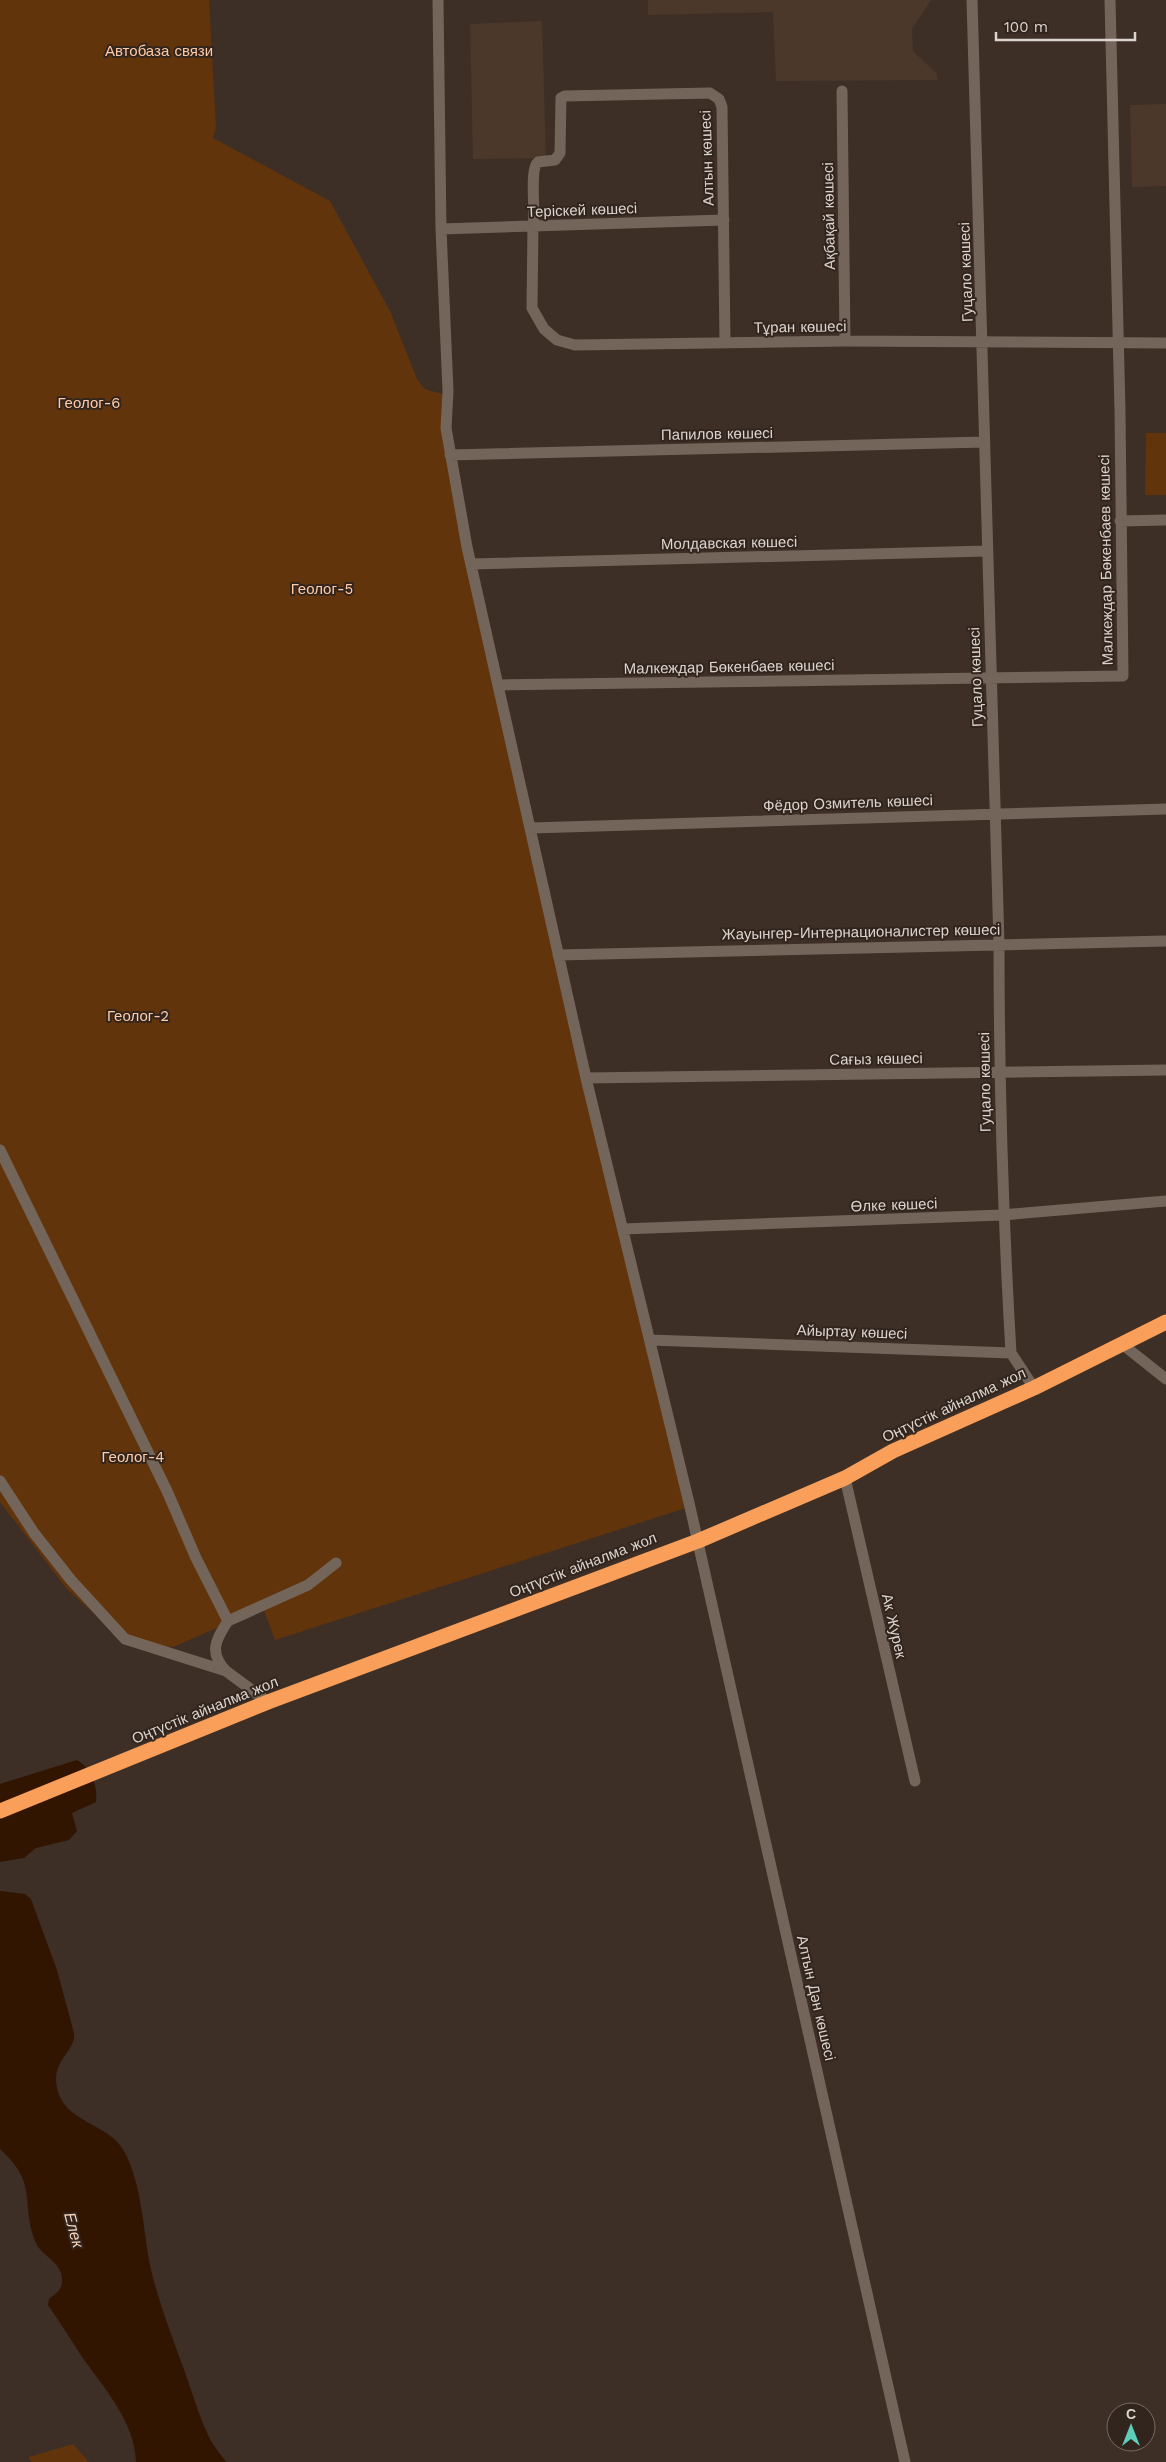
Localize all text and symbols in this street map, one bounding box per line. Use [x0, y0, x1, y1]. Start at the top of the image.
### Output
scale bar [996, 10, 1135, 42]
text: 100 m [1004, 18, 1048, 36]
park label: Автобаза связи [105, 42, 213, 60]
street label: Алтын көшесі [696, 110, 718, 206]
street label: Ақбақай көшесі [819, 162, 839, 270]
street label: Теріскей көшесі [526, 199, 638, 221]
street label: Гуцало көшесі [955, 222, 977, 322]
street label: Тұран көшесі [753, 317, 847, 337]
park label: Геолог-6 [58, 394, 120, 412]
street label: Папилов көшесі [661, 424, 773, 444]
street label: Малкеждар Бөкенбаев көшесі [1095, 454, 1117, 666]
street label: Молдавская көшесі [661, 533, 797, 553]
park label: Геолог-5 [291, 580, 353, 598]
street label: Гуцало көшесі [965, 627, 987, 727]
street label: Малкеждар Бөкенбаев көшесі [623, 656, 835, 678]
street label: Фёдор Озмитель көшесі [763, 791, 933, 815]
street label: Жауынгер-Интернационалистер көшесі [722, 921, 1000, 943]
park label: Геолог-2 [107, 1007, 169, 1025]
street label: Гуцало көшесі [975, 1032, 995, 1132]
street label: Сағыз көшесі [829, 1049, 923, 1069]
street label: Өлке көшесі [850, 1194, 938, 1216]
street label: Айыртау көшесі [796, 1321, 908, 1343]
street label: Оңтүстік айналма жол [879, 1364, 1029, 1446]
park label: Геолог-4 [101, 1448, 165, 1466]
street label: Оңтүстік айналма жол [507, 1529, 659, 1601]
street label: Ак Журек [878, 1592, 910, 1661]
street label: Оңтүстік айналма жол [129, 1672, 281, 1748]
street label: Алтын Дән көшесі [793, 1934, 839, 2062]
water label: Елек [60, 2210, 88, 2251]
north arrow [1106, 2402, 1156, 2452]
text: С [1126, 2406, 1136, 2422]

